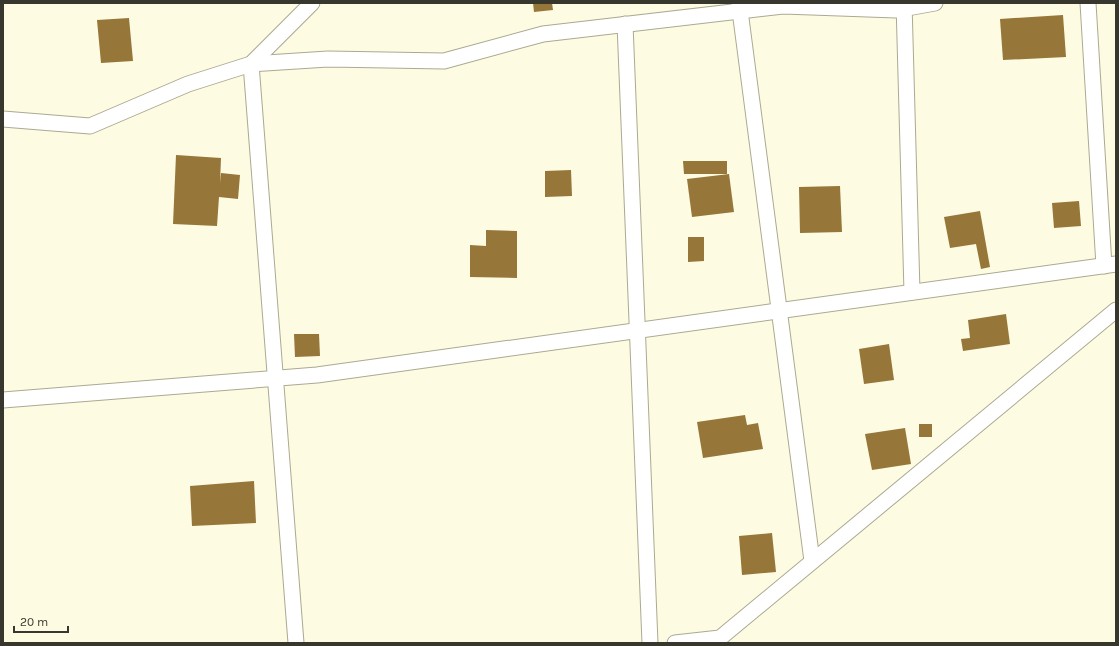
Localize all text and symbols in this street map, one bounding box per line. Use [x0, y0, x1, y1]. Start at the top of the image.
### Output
scale bar [14, 608, 68, 634]
text: 20 m [20, 615, 48, 629]

